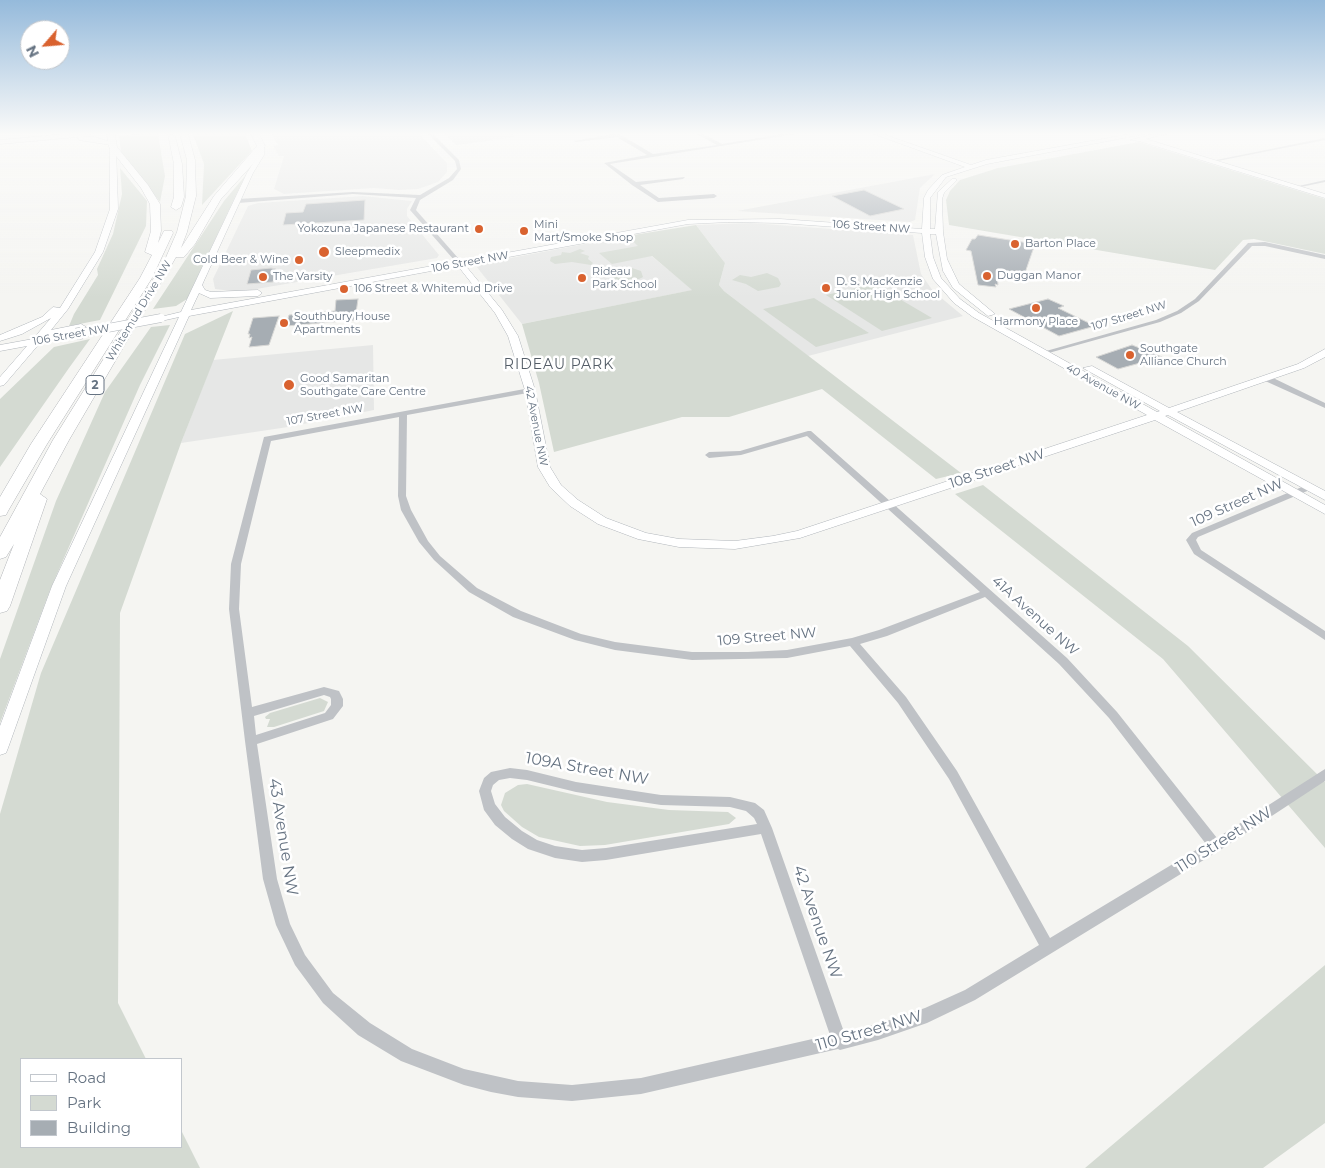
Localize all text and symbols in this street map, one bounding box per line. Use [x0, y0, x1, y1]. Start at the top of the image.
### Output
north arrow [20, 20, 70, 70]
text: N [22, 42, 43, 60]
place label: Mini Mart/Smoke Shop [534, 218, 633, 244]
street label: 106 Street NW [832, 218, 910, 236]
place label: Yokozuna Japanese Restaurant [297, 222, 469, 236]
marker: Yokozuna Japanese Restaurant [473, 223, 485, 235]
marker: Mini Mart/Smoke Shop [518, 225, 530, 237]
place label: Barton Place [1025, 237, 1096, 251]
marker: Barton Place [1009, 238, 1021, 250]
marker: Sleepmedix [317, 245, 331, 259]
place label: Sleepmedix [335, 245, 400, 259]
street label: 106 Street NW [430, 249, 510, 275]
place label: Cold Beer & Wine [193, 253, 289, 267]
marker: Cold Beer & Wine [293, 254, 305, 266]
street label: Whitemud Drive NW [104, 258, 174, 364]
place label: Rideau Park School [592, 265, 657, 291]
place label: Duggan Manor [997, 269, 1081, 283]
place label: The Varsity [273, 270, 332, 284]
marker: Duggan Manor [981, 270, 993, 282]
marker: The Varsity [257, 271, 269, 283]
marker: Rideau Park School [576, 272, 588, 284]
place label: D. S. MacKenzie Junior High School [836, 275, 940, 301]
place label: 106 Street & Whitemud Drive [354, 282, 513, 296]
marker: D. S. MacKenzie Junior High School [820, 282, 832, 294]
marker: 106 Street & Whitemud Drive [338, 283, 350, 295]
street label: 107 Street NW [1090, 298, 1168, 334]
marker: Harmony Place [1030, 302, 1042, 314]
place label: Southbury House Apartments [294, 310, 390, 336]
place label: Harmony Place [994, 315, 1078, 329]
marker: Southbury House Apartments [278, 317, 290, 329]
street label: 106 Street NW [31, 322, 111, 348]
place label: Southgate Alliance Church [1140, 342, 1227, 368]
marker: Southgate Alliance Church [1124, 349, 1136, 361]
district label: RIDEAU PARK [502, 357, 616, 373]
street label: 40 Avenue NW [1064, 361, 1142, 413]
place label: Good Samaritan Southgate Care Centre [300, 372, 426, 398]
road number: 2 [86, 376, 104, 394]
marker: Good Samaritan Southgate Care Centre [282, 378, 296, 392]
street label: 42 Avenue NW [522, 385, 550, 467]
street label: 107 Street NW [286, 402, 364, 428]
street label: 108 Street NW [947, 446, 1047, 492]
street label: 109 Street NW [1188, 475, 1286, 531]
street label: 41A Avenue NW [988, 573, 1082, 659]
street label: 109 Street NW [717, 624, 817, 650]
street label: 109A Street NW [524, 749, 650, 789]
street label: 43 Avenue NW [264, 777, 302, 897]
street label: 110 Street NW [1173, 803, 1275, 877]
street label: 42 Avenue NW [789, 863, 845, 981]
street label: 110 Street NW [814, 1007, 924, 1055]
legend [20, 1058, 182, 1148]
text: Road [67, 1068, 106, 1087]
text: Park [67, 1093, 101, 1112]
text: Building [67, 1118, 131, 1137]

